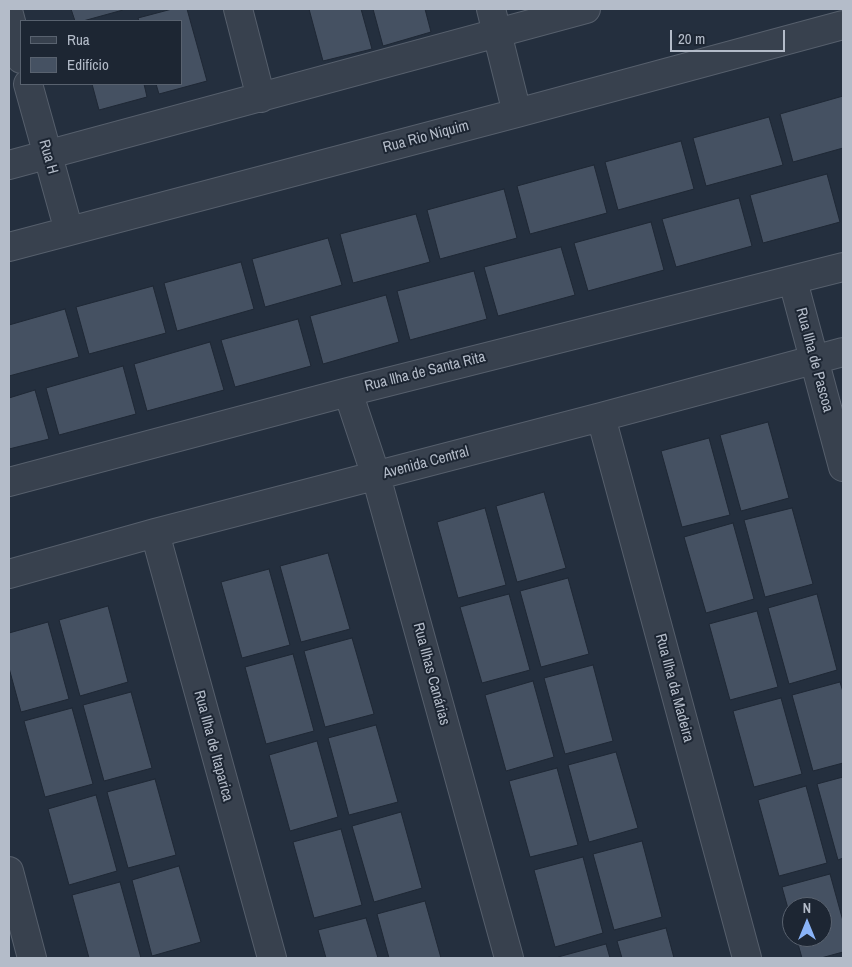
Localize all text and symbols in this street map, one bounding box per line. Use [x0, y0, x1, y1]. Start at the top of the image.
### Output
legend [20, 20, 182, 85]
scale bar [672, 20, 787, 52]
text: 20 m [678, 28, 705, 49]
text: Rua [67, 29, 90, 50]
text: Edifício [67, 54, 109, 75]
street label: Rua Rio Niquim [381, 117, 471, 157]
street label: Rua H [35, 138, 61, 176]
street label: Rua Ilha de Pascoa [791, 306, 837, 414]
street label: Rua llha de Santa Rita [363, 348, 487, 396]
street label: Avenida Central [381, 443, 471, 483]
street label: Rua Ilhas Canárias [409, 621, 453, 727]
street label: Rua Ilha da Madeira [651, 632, 697, 744]
street label: Rua Ilha de Itaparica [190, 689, 236, 803]
north arrow [782, 897, 832, 947]
text: N [803, 899, 811, 917]

